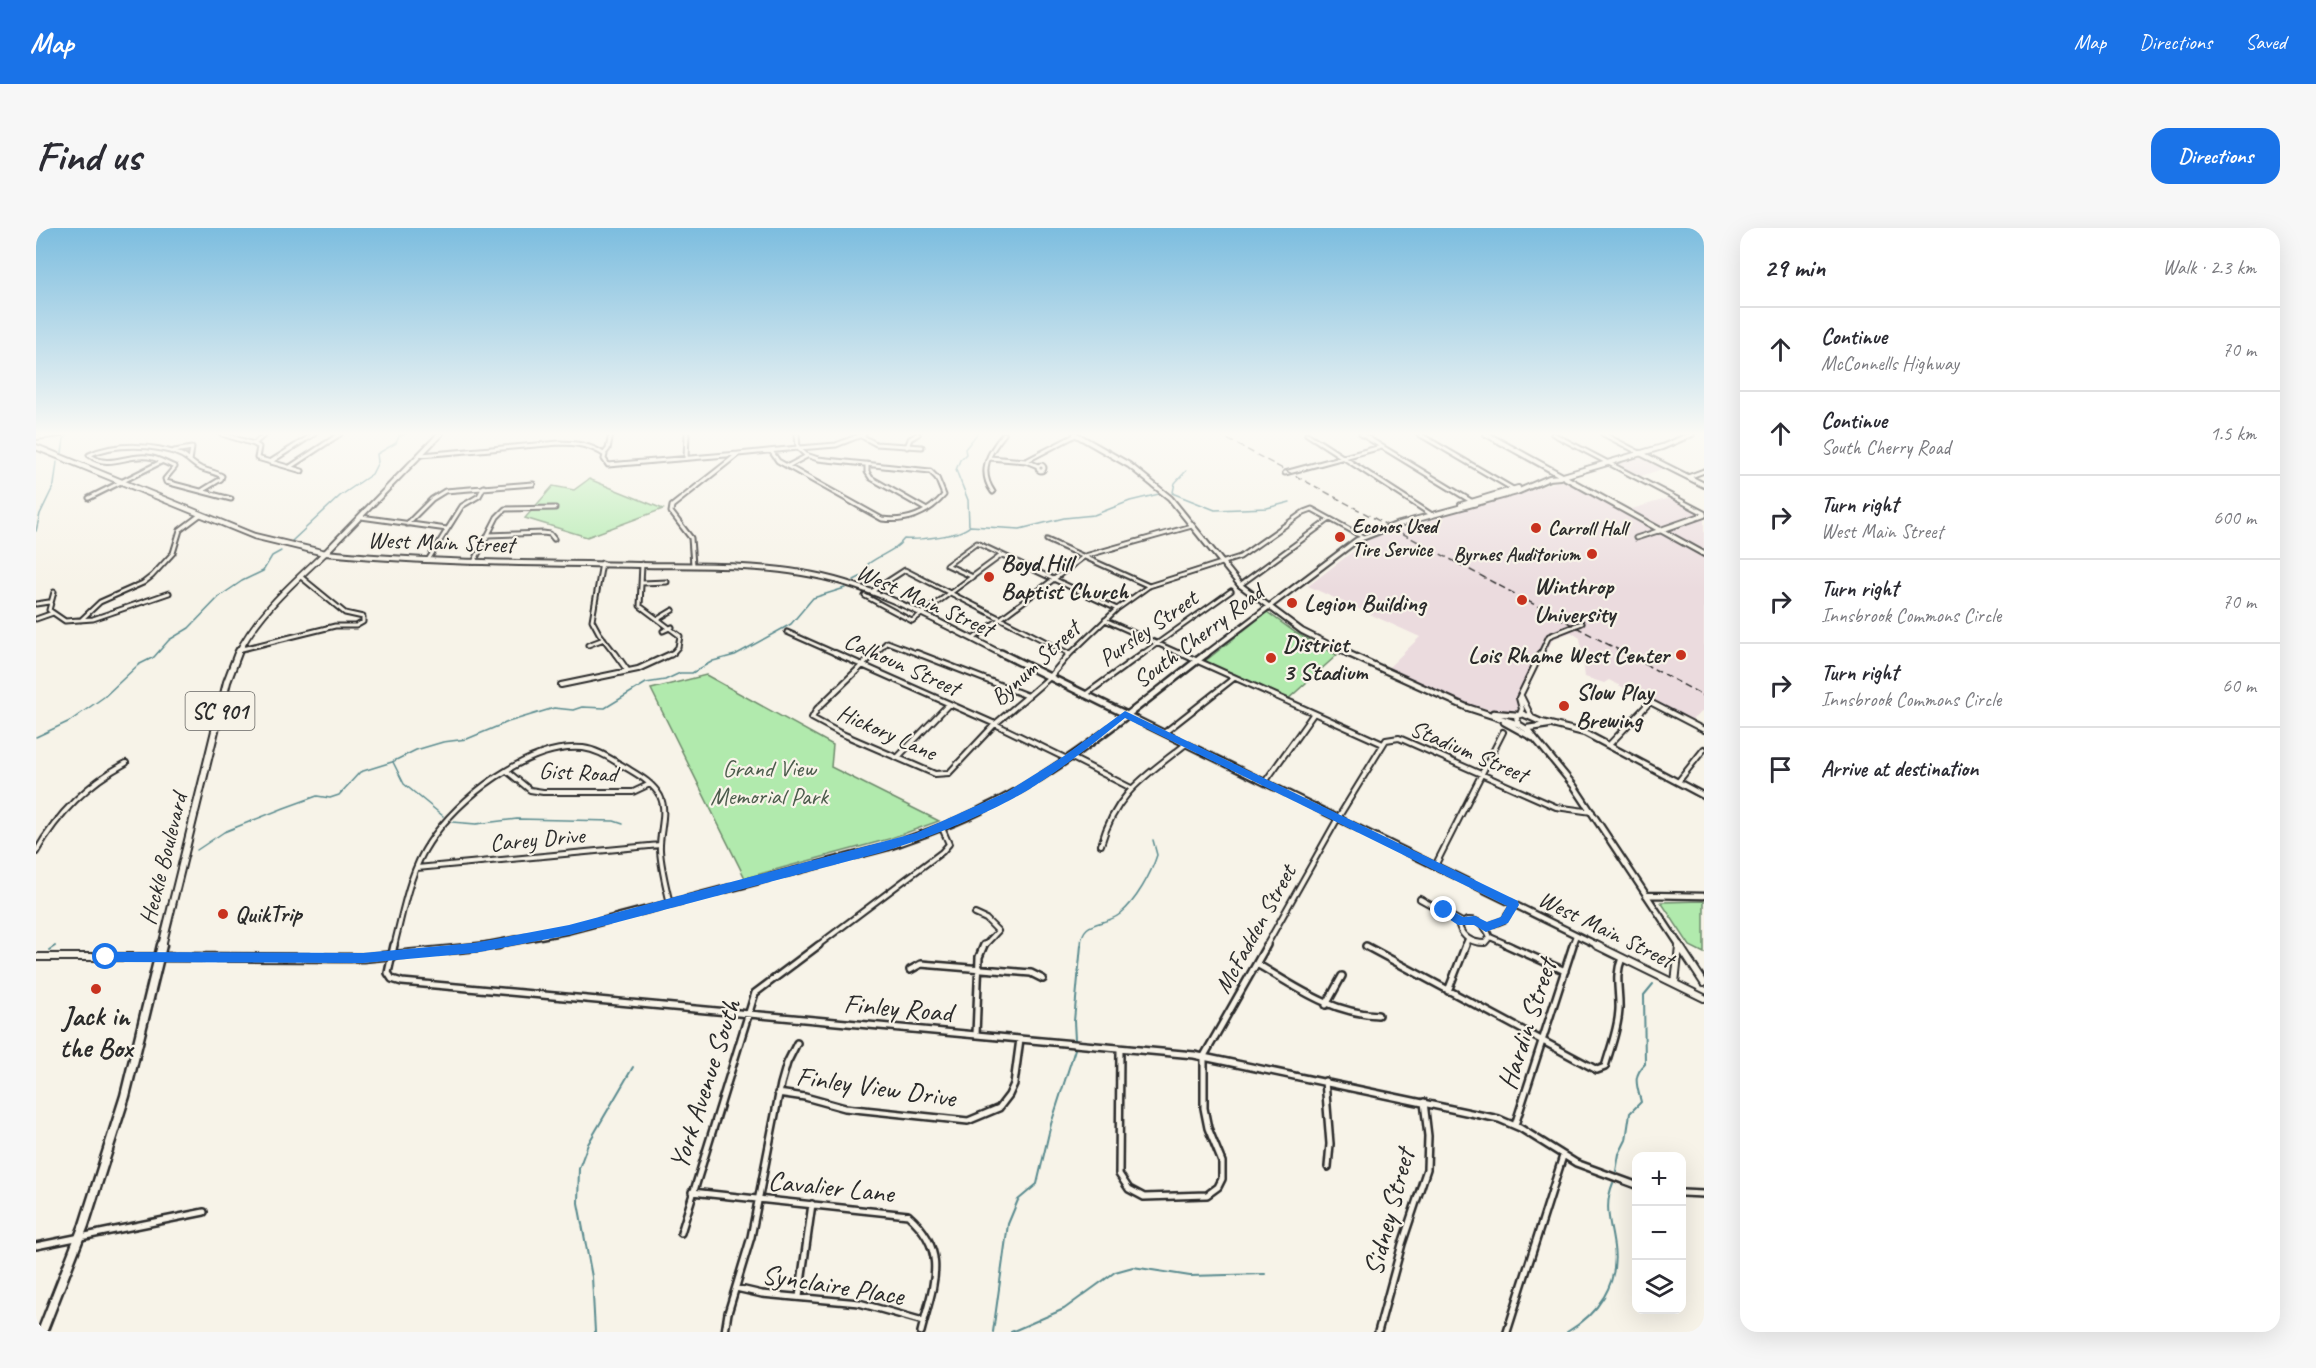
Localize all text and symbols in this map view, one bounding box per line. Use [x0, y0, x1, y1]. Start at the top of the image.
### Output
text: Map [30, 25, 73, 60]
text: Map [2074, 29, 2106, 55]
text: Directions [2139, 29, 2212, 55]
text: Saved [2245, 29, 2286, 55]
button: Directions [2151, 128, 2280, 184]
text: Find us [36, 130, 141, 183]
text: 29 min [1764, 251, 1825, 284]
text: Walk · 2.3 km [2162, 255, 2256, 280]
text: Continue [1821, 323, 1887, 351]
icon: ahead [1764, 333, 1797, 366]
text: 70 m [2222, 337, 2256, 362]
text: McConnells Highway [1821, 351, 1959, 376]
text: Continue [1821, 407, 1887, 435]
icon: ahead [1764, 417, 1797, 450]
text: 1.5 km [2210, 421, 2256, 446]
text: South Cherry Road [1821, 435, 1950, 460]
text: Turn right [1821, 491, 1898, 519]
icon: right [1764, 501, 1797, 534]
text: 600 m [2213, 505, 2256, 530]
place label: Econos Used Tire Service [1352, 514, 1441, 562]
place label: Carroll Hall [1548, 516, 1630, 541]
text: West Main Street [1821, 519, 1943, 544]
marker: Carroll Hall [1529, 521, 1543, 535]
street label: West Main Street [367, 524, 518, 560]
marker: Econos Used Tire Service [1333, 530, 1347, 544]
place label: Byrnes Auditorium [1454, 542, 1582, 567]
marker: Byrnes Auditorium [1585, 547, 1599, 561]
place label: Boyd Hill Baptist Church [1001, 548, 1129, 606]
street label: West Main Street [852, 556, 1001, 645]
marker: Boyd Hill Baptist Church [982, 570, 996, 584]
place label: Winthrop University [1534, 571, 1618, 629]
street label: South Cherry Road [1127, 575, 1272, 695]
text: Turn right [1821, 575, 1898, 603]
street label: Pursley Street [1093, 582, 1205, 673]
icon: right [1764, 585, 1797, 618]
place label: Legion Building [1304, 588, 1428, 618]
text: 70 m [2222, 589, 2256, 614]
marker: Winthrop University [1515, 593, 1529, 607]
marker: Legion Building [1285, 596, 1299, 610]
text: Innsbrook Commons Circle [1821, 603, 2001, 628]
street label: Bynum Street [984, 612, 1088, 712]
street label: Calhoun Street [840, 625, 967, 704]
place label: District 3 Stadium [1283, 629, 1369, 687]
place label: Lois Rhame West Center [1468, 640, 1671, 670]
marker: Lois Rhame West Center [1674, 648, 1688, 662]
marker: District 3 Stadium [1264, 651, 1278, 665]
text: Turn right [1821, 659, 1898, 687]
icon: right [1764, 669, 1797, 702]
text: 60 m [2222, 673, 2256, 698]
place label: Slow Play Brewing [1576, 677, 1656, 735]
text: Innsbrook Commons Circle [1821, 687, 2001, 712]
road number: SC 901 [186, 692, 255, 730]
street label: Hickory Lane [833, 697, 943, 768]
marker: Slow Play Brewing [1557, 699, 1571, 713]
street label: Stadium Street [1406, 713, 1535, 790]
park label: Grand View Memorial Park [710, 753, 830, 811]
icon: arrive [1764, 753, 1797, 786]
street label: Gist Road [538, 755, 621, 789]
text: Arrive at destination [1821, 755, 1978, 783]
street label: Heckle Boulevard [132, 787, 195, 928]
street label: Carey Drive [488, 820, 588, 858]
street label: McFadden Street [1207, 858, 1304, 998]
street label: West Main Street [1534, 883, 1681, 976]
route end [1430, 896, 1456, 922]
place label: QuikTrip [235, 899, 304, 929]
marker: QuikTrip [216, 907, 230, 921]
route start [92, 943, 118, 969]
street label: Hardin Street [1489, 951, 1565, 1094]
marker: Jack in the Box [89, 982, 103, 996]
street label: Finley Road [842, 985, 958, 1030]
street label: York Avenue South [661, 994, 749, 1173]
place label: Jack in the Box [60, 998, 135, 1065]
street label: Finley View Drive [794, 1058, 960, 1115]
street label: Sidney Street [1355, 1141, 1423, 1279]
map controls [1632, 1152, 1686, 1314]
button: + [1632, 1152, 1686, 1206]
street label: Cavalier Lane [766, 1162, 897, 1211]
button: − [1632, 1206, 1686, 1260]
street label: Synclaire Place [760, 1256, 908, 1313]
button: layers [1632, 1260, 1686, 1314]

